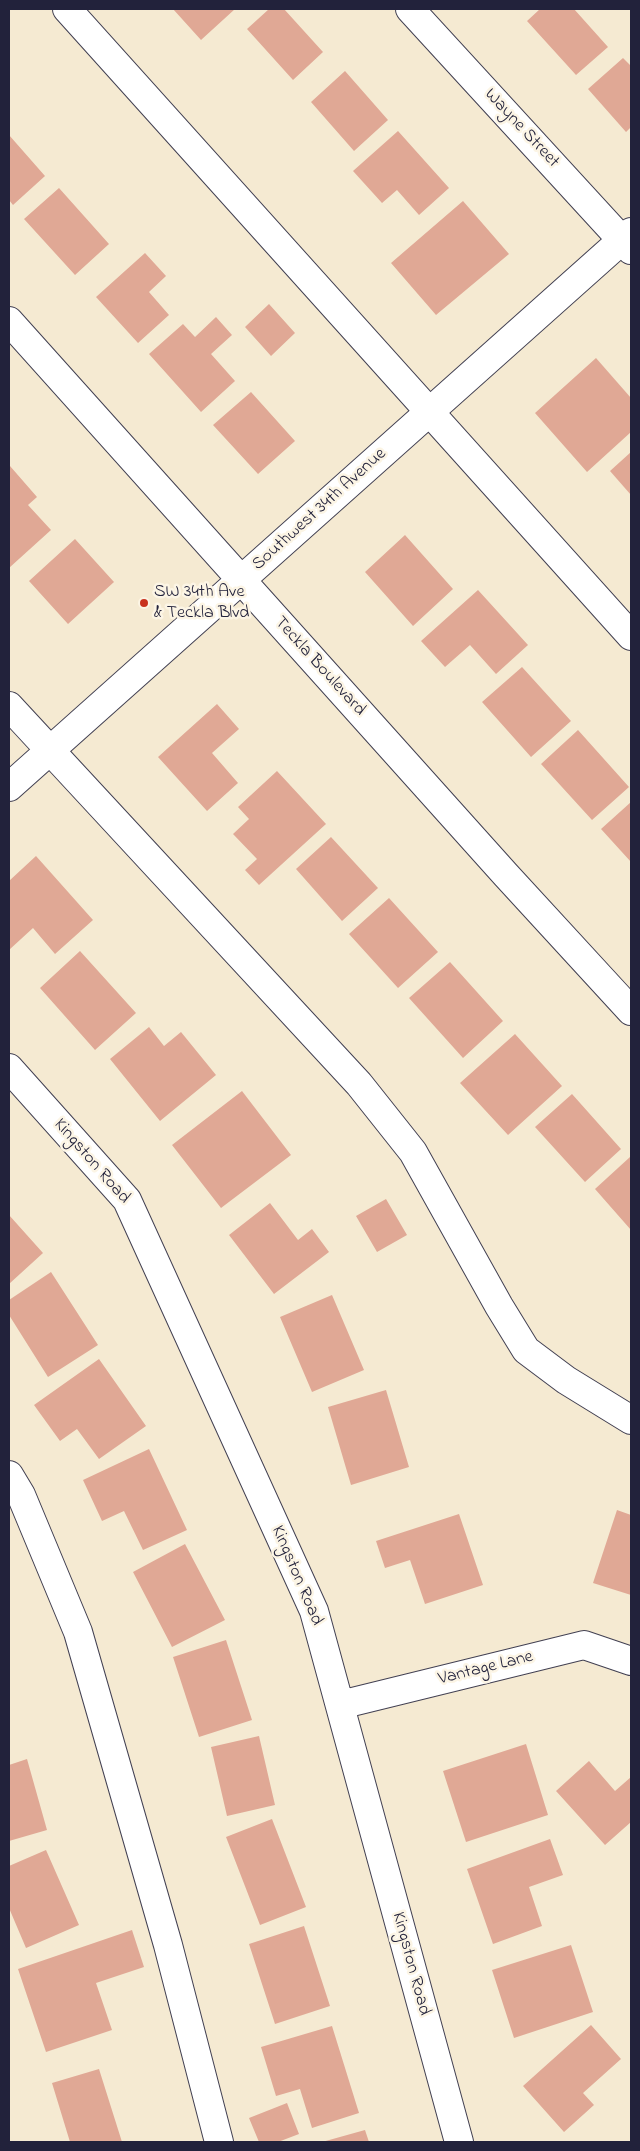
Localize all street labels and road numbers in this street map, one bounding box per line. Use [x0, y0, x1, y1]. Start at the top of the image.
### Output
street label: Wayne Street [479, 85, 563, 173]
street label: Southwest 34th Avenue [248, 444, 392, 576]
street label: Teckla Boulevard [269, 613, 369, 721]
street label: Kingston Road [48, 1115, 134, 1209]
street label: Kingston Road [265, 1523, 327, 1629]
street label: Vantage Lane [436, 1647, 536, 1691]
street label: Kingston Road [386, 1910, 434, 2018]

